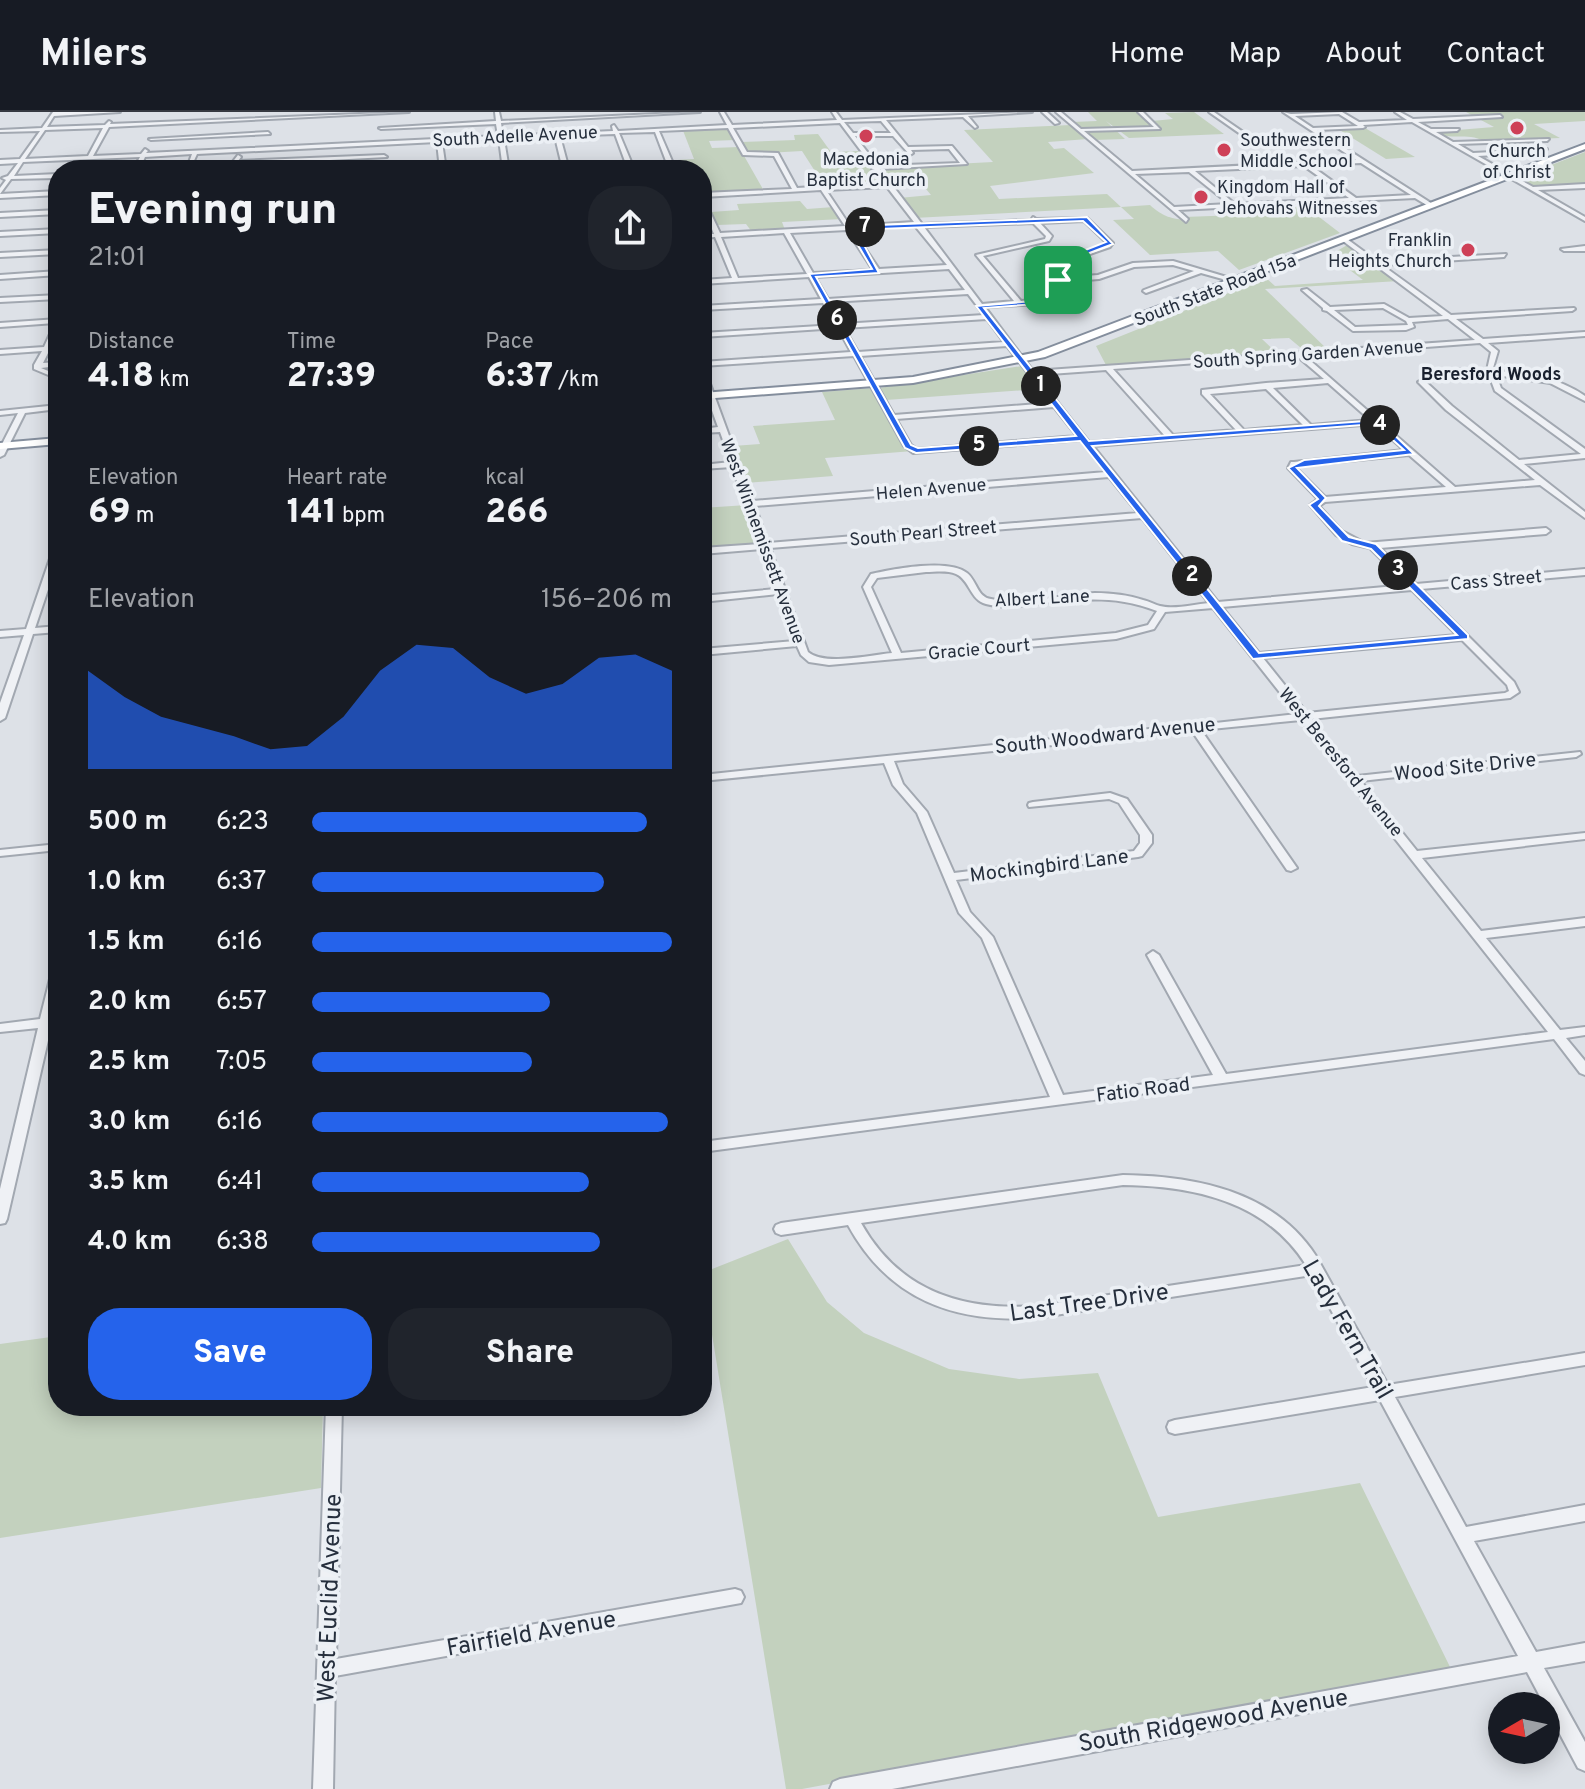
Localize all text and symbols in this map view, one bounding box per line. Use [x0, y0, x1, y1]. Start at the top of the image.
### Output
text: Milers [40, 31, 148, 80]
text: Home [1110, 37, 1184, 73]
text: Map [1228, 37, 1281, 73]
text: About [1325, 37, 1402, 73]
text: Contact [1446, 37, 1545, 73]
marker: Church of Christ [1508, 119, 1526, 137]
street label: South Adelle Avenue [432, 122, 598, 153]
marker: Macedonia Baptist Church [857, 127, 875, 145]
place label: Southwestern Middle School [1240, 130, 1353, 174]
marker: Southwestern Middle School [1215, 141, 1233, 159]
place label: Church of Christ [1483, 141, 1551, 185]
place label: Macedonia Baptist Church [806, 149, 926, 193]
place label: Kingdom Hall of Jehovahs Witnesses [1217, 177, 1378, 221]
text: Evening run [88, 184, 337, 240]
button: share [588, 186, 672, 270]
marker: Kingdom Hall of Jehovahs Witnesses [1192, 188, 1210, 206]
pin: 7 [845, 207, 885, 247]
text: 7 [859, 213, 871, 240]
place label: Franklin Heights Church [1328, 230, 1452, 274]
marker: Franklin Heights Church [1459, 241, 1477, 259]
text: 21:01 [88, 242, 146, 275]
pin [1024, 246, 1092, 314]
street label: South State Road 15a [1131, 250, 1300, 333]
icon: arrive [1036, 258, 1080, 302]
pin: 6 [817, 300, 857, 340]
text: 6 [830, 306, 844, 333]
text: Distance [88, 329, 174, 356]
text: Time [287, 329, 336, 356]
text: Pace [485, 329, 534, 356]
street label: South Spring Garden Avenue [1192, 336, 1424, 375]
text: 4.18 [88, 356, 154, 399]
text: 27:39 [287, 356, 376, 399]
text: 6:37 [485, 356, 553, 399]
district label: Beresford Woods [1421, 364, 1561, 387]
pin: 1 [1021, 366, 1061, 406]
text: km [154, 367, 190, 394]
text: /km [553, 367, 599, 394]
text: 1 [1037, 372, 1045, 399]
pin: 4 [1360, 405, 1400, 445]
text: 4 [1373, 411, 1387, 438]
pin: 5 [959, 426, 999, 466]
text: 5 [972, 432, 986, 459]
street label: West Winnemissett Avenue [714, 436, 809, 647]
text: Elevation [88, 465, 178, 492]
text: Heart rate [287, 465, 387, 492]
text: kcal [485, 465, 524, 492]
street label: Helen Avenue [875, 474, 987, 507]
text: 69 [88, 492, 131, 535]
text: 141 [287, 492, 337, 535]
text: 266 [485, 492, 548, 535]
text: m [131, 503, 154, 530]
text: bpm [337, 503, 385, 530]
street label: South Pearl Street [849, 517, 998, 552]
pin: 3 [1378, 550, 1418, 590]
pin: 2 [1172, 556, 1212, 596]
text: 3 [1391, 556, 1405, 583]
text: 2 [1185, 562, 1199, 589]
street label: Cass Street [1449, 566, 1543, 597]
text: Elevation [88, 584, 195, 617]
text: 156–206 m [541, 584, 672, 617]
street label: Albert Lane [994, 586, 1090, 613]
street label: Gracie Court [927, 635, 1031, 666]
street label: West Beresford Avenue [1272, 684, 1407, 842]
street label: South Woodward Avenue [994, 712, 1217, 761]
street label: Wood Site Drive [1393, 748, 1537, 788]
text: 500 m [88, 806, 167, 839]
text: 6:23 [216, 806, 269, 839]
street label: Mockingbird Lane [968, 844, 1130, 890]
text: 1.0 km [88, 866, 166, 899]
text: 6:37 [216, 866, 266, 899]
text: 1.5 km [88, 926, 165, 959]
text: 6:16 [216, 926, 263, 959]
text: 2.0 km [88, 986, 171, 1019]
text: 6:57 [216, 986, 267, 1019]
text: 2.5 km [88, 1046, 170, 1079]
text: 7:05 [216, 1046, 267, 1079]
street label: Fatio Road [1095, 1072, 1192, 1110]
text: 3.0 km [88, 1106, 170, 1139]
text: 6:16 [216, 1106, 263, 1139]
text: 3.5 km [88, 1166, 169, 1199]
text: 6:41 [216, 1166, 263, 1199]
text: 4.0 km [88, 1226, 172, 1259]
text: 6:38 [216, 1226, 269, 1259]
street label: Lady Fern Trail [1294, 1255, 1398, 1405]
street label: Last Tree Drive [1008, 1278, 1171, 1330]
button: Save [88, 1308, 372, 1400]
button: Share [388, 1308, 672, 1400]
street label: West Euclid Avenue [312, 1493, 350, 1703]
street label: Fairfield Avenue [444, 1605, 618, 1665]
street label: South Ridgewood Avenue [1076, 1683, 1350, 1760]
north arrow [1488, 1692, 1560, 1764]
map controls [1488, 1692, 1560, 1764]

